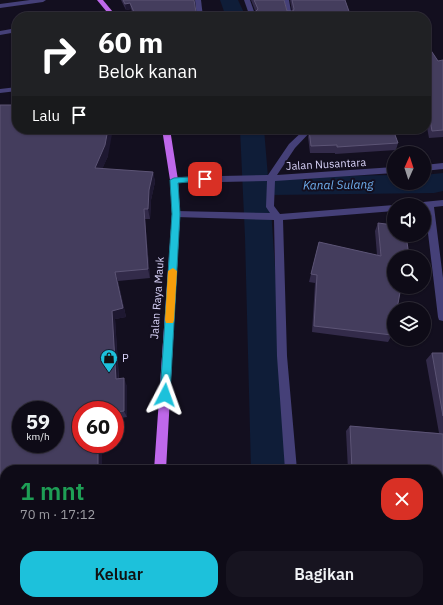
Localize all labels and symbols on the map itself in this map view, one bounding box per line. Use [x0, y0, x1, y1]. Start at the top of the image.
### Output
north arrow [387, 146, 431, 190]
street label: Jalan Nusantara [286, 155, 367, 173]
pin [188, 162, 222, 196]
water label: Kanal Sulang [303, 176, 374, 193]
street label: Jalan Raya Mauk [147, 256, 167, 340]
shop icon: P [99, 348, 119, 373]
place label: P [122, 351, 129, 365]
position arrow [144, 374, 186, 416]
speed limit sign: 60 [72, 401, 124, 453]

